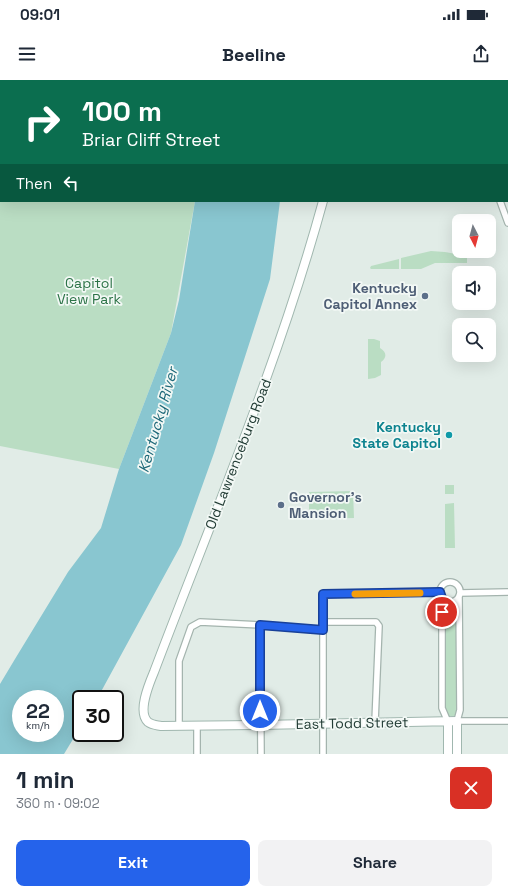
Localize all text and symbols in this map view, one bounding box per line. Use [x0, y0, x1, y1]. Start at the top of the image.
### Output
text: 09:01 [20, 5, 60, 24]
icon: menu [16, 43, 38, 65]
text: Beeline [222, 43, 286, 66]
icon: share [470, 43, 492, 65]
text: 100 m [82, 93, 162, 129]
icon: right [16, 96, 68, 148]
text: Briar Cliff Street [82, 128, 221, 151]
icon: left [60, 172, 82, 194]
text: Then [16, 174, 52, 193]
north arrow [452, 214, 496, 258]
map controls [452, 214, 496, 362]
button: sound [452, 266, 496, 310]
park label: Capitol View Park [57, 274, 122, 308]
place label: Kentucky Capitol Annex [323, 279, 417, 313]
marker: Kentucky Capitol Annex [420, 291, 430, 301]
button: search [452, 318, 496, 362]
water label: Kentucky River [133, 364, 182, 475]
street label: Old Lawrenceburg Road [201, 376, 275, 532]
place label: Kentucky State Capitol [353, 418, 441, 452]
marker: Kentucky State Capitol [444, 430, 454, 440]
place label: Governor's Mansion [289, 488, 362, 522]
marker: Governor's Mansion [276, 500, 286, 510]
pin [425, 595, 459, 629]
icon: arrive [431, 601, 453, 623]
speed limit sign: 30 [72, 690, 124, 742]
position arrow [239, 690, 281, 732]
text: 22 [26, 698, 50, 724]
street label: East Todd Street [296, 713, 408, 733]
text: km/h [26, 719, 50, 732]
text: 1 min [16, 764, 75, 795]
button: close [450, 767, 492, 809]
text: 360 m · 09:02 [16, 795, 100, 812]
button: Exit [16, 840, 250, 886]
button: Share [258, 840, 492, 886]

